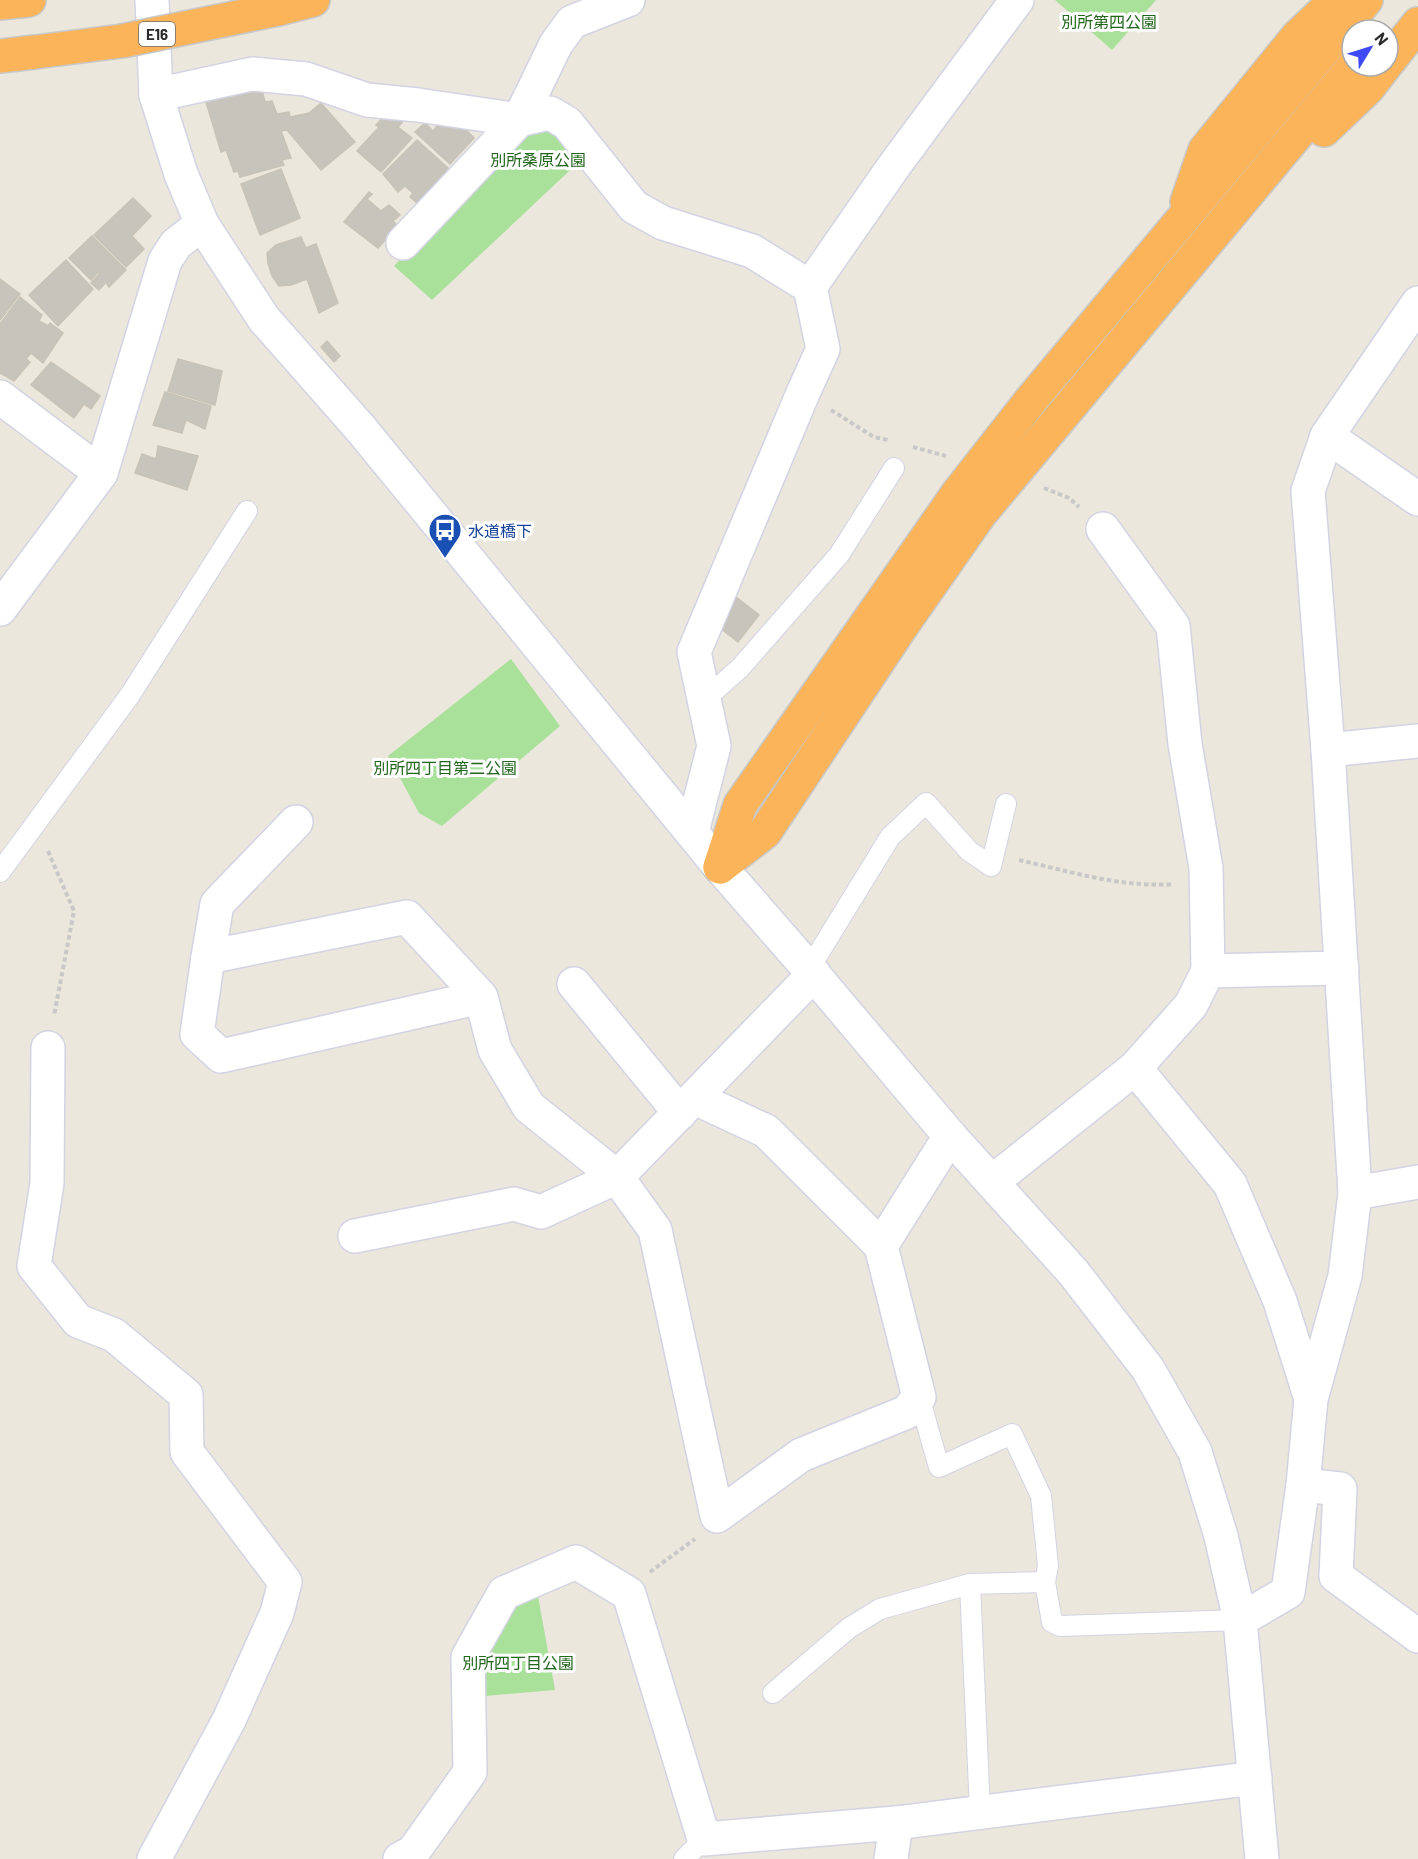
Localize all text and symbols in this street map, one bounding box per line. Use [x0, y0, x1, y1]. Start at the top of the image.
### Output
park label: 別所第四公園 [1061, 12, 1157, 31]
north arrow [1340, 18, 1400, 78]
road number: E16 [139, 22, 175, 46]
text: N [1371, 28, 1393, 48]
park label: 別所桑原公園 [490, 150, 586, 169]
bus stop icon: 水道橋下 [427, 512, 463, 559]
place label: 水道橋下 [468, 521, 532, 540]
park label: 別所四丁目第二公園 [373, 758, 517, 777]
park label: 別所四丁目公園 [462, 1653, 574, 1672]

